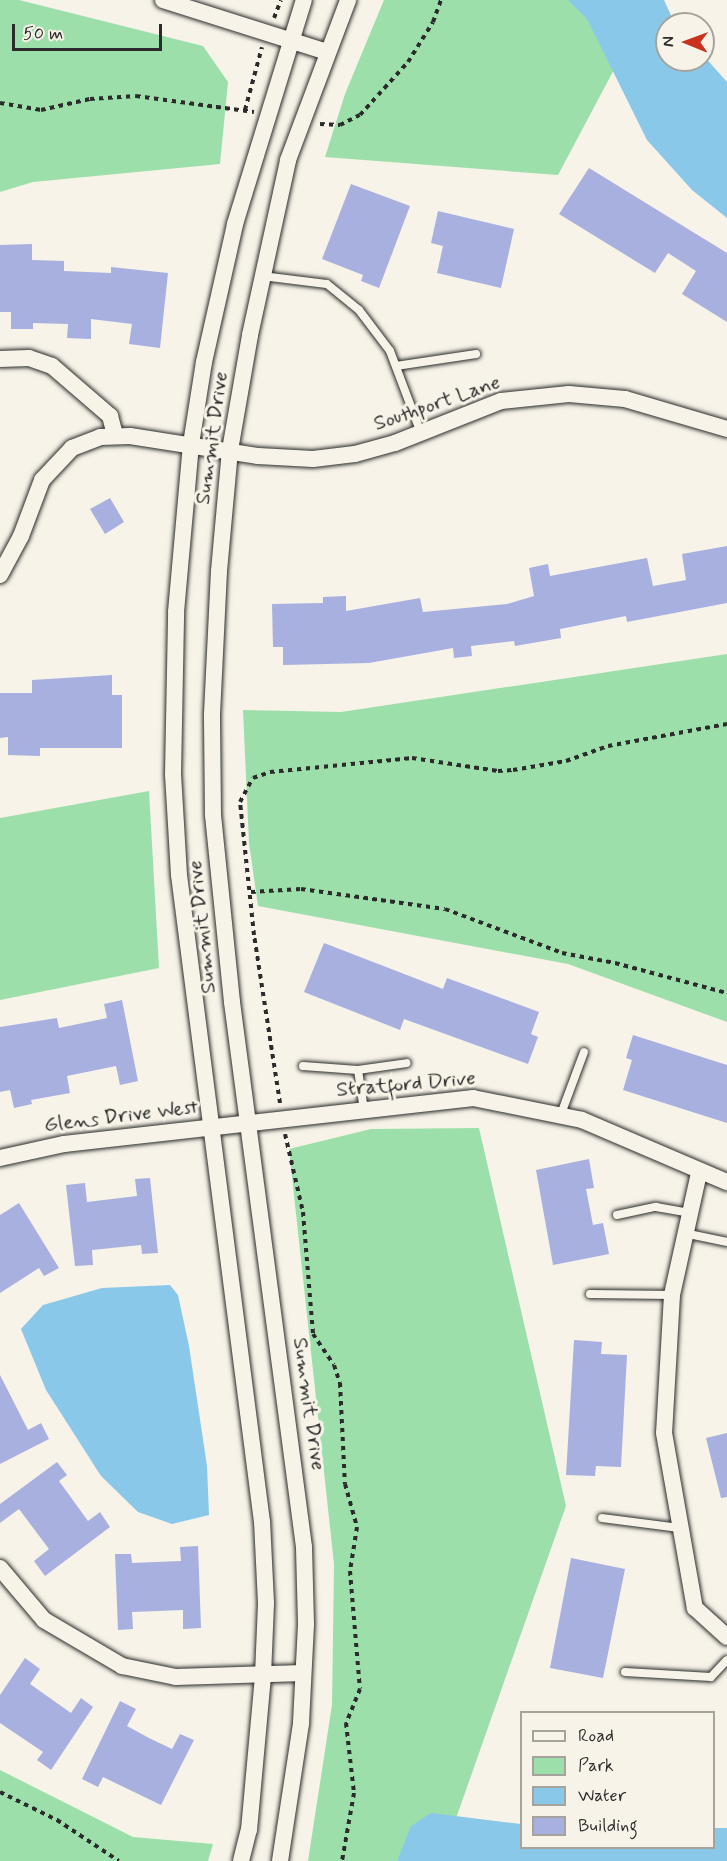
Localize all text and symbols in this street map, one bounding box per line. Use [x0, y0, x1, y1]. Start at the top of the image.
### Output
scale bar [15, 12, 165, 50]
north arrow [655, 12, 715, 72]
text: 50 m [23, 22, 63, 46]
text: N [658, 36, 679, 47]
street label: Southport Lane [370, 370, 504, 436]
street label: Summit Drive [190, 371, 234, 505]
street label: Summit Drive [183, 860, 221, 994]
street label: Stratford Drive [336, 1065, 476, 1103]
street label: Glens Drive West [42, 1094, 200, 1138]
street label: Summit Drive [287, 1337, 331, 1471]
legend [520, 1711, 715, 1849]
text: Road [578, 1724, 614, 1748]
text: Park [578, 1754, 614, 1778]
text: Water [578, 1784, 626, 1808]
text: Building [578, 1814, 638, 1838]

